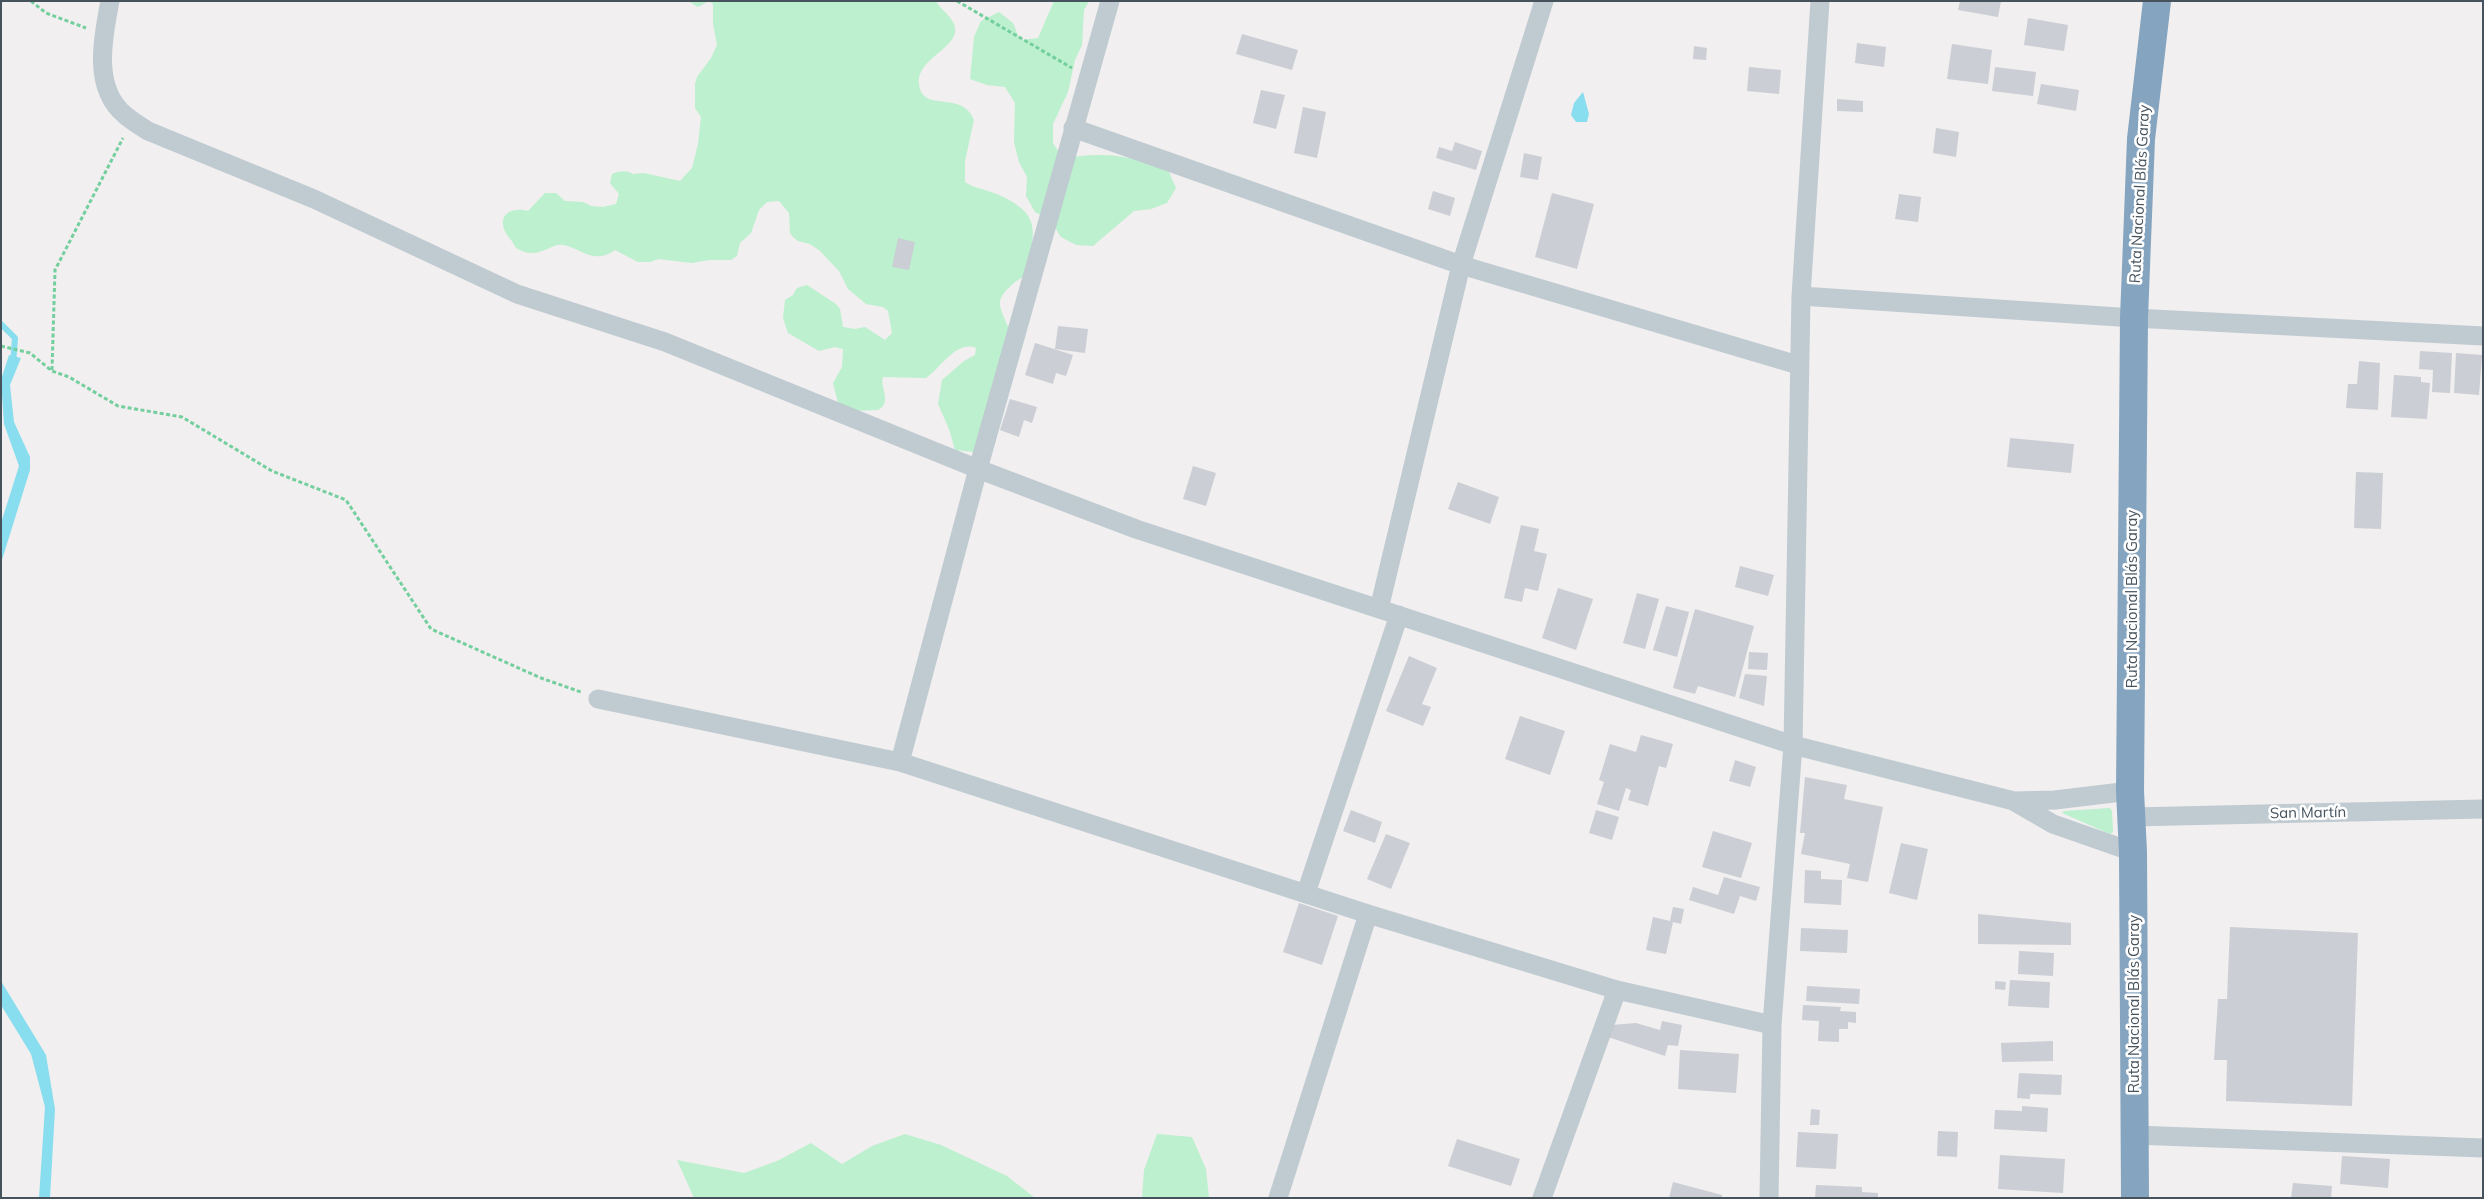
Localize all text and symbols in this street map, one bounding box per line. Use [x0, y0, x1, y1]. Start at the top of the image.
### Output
street label: Ruta Nacional Blás Garay [2126, 104, 2154, 284]
street label: Ruta Nacional Blás Garay [2123, 510, 2141, 688]
street label: San Martín [2270, 803, 2346, 823]
street label: Ruta Nacional Blás Garay [2125, 915, 2143, 1093]

